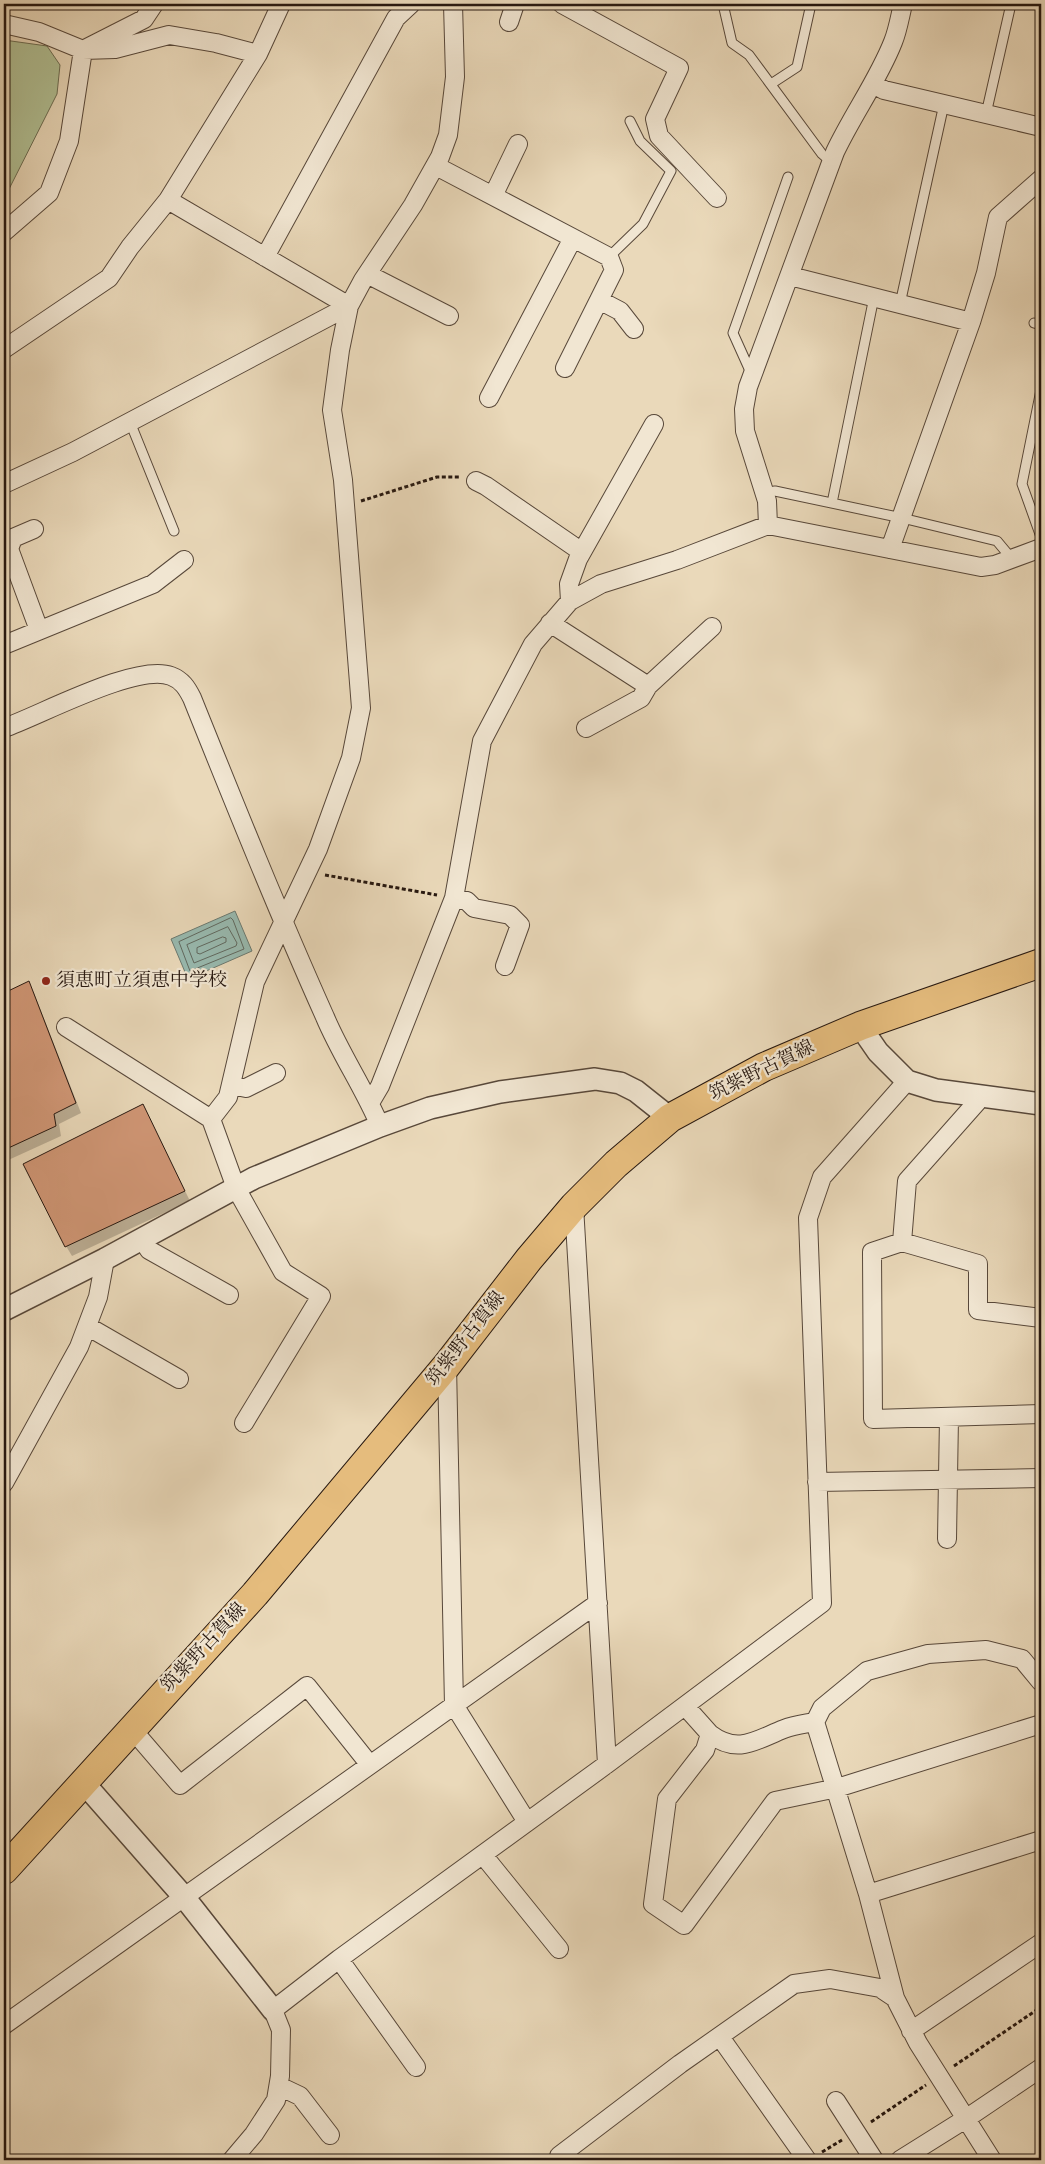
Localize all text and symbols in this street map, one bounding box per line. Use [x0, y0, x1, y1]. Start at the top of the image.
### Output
place label: 須恵町立須恵中学校 [56, 969, 227, 993]
marker: 須恵町立須恵中学校 [40, 975, 52, 987]
street label: 筑紫野古賀線 [706, 1035, 818, 1107]
street label: 筑紫野古賀線 [421, 1287, 511, 1391]
street label: 筑紫野古賀線 [156, 1598, 252, 1698]

